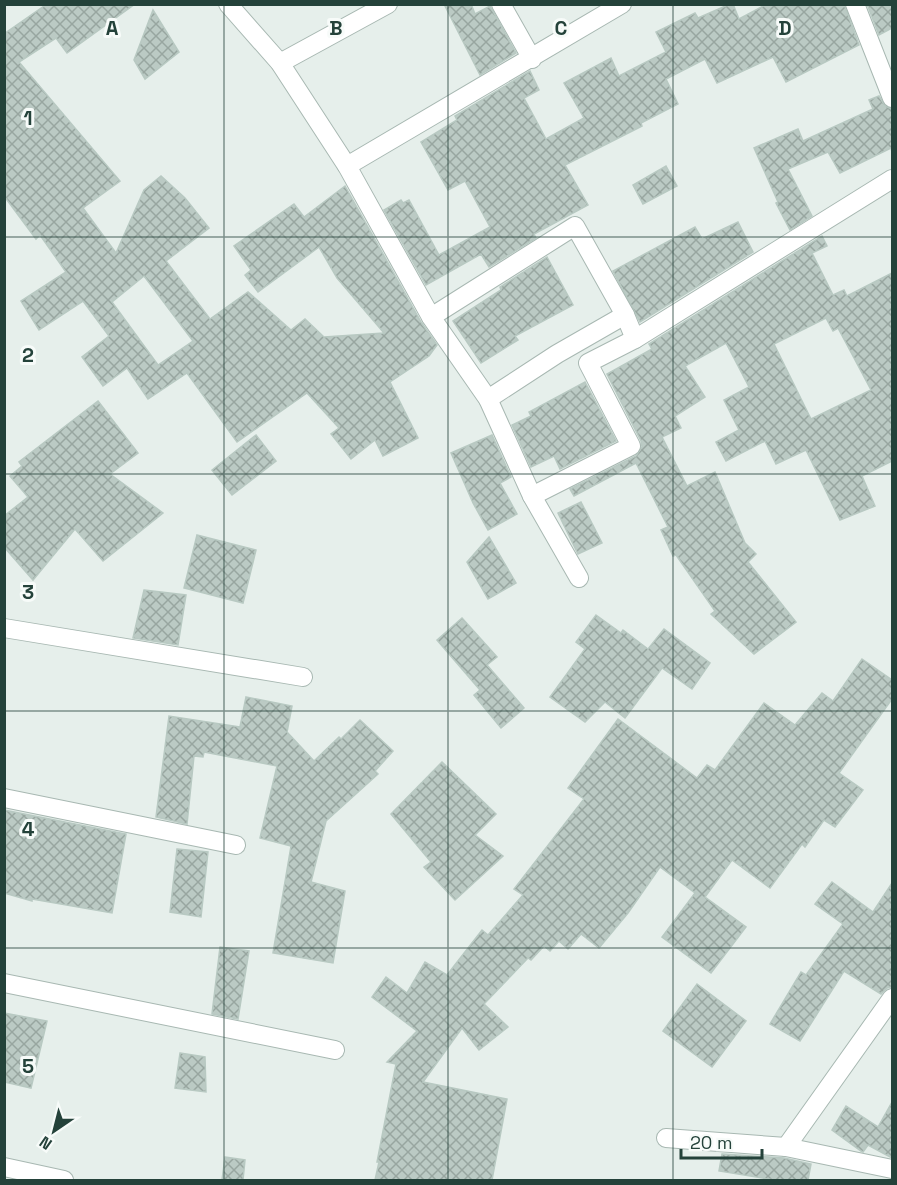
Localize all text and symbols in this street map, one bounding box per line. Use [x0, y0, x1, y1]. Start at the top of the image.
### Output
text: A [106, 15, 119, 41]
text: B [329, 15, 343, 41]
text: C [555, 15, 568, 41]
text: D [778, 15, 792, 41]
text: 1 [23, 105, 33, 131]
text: 2 [22, 342, 34, 368]
text: 3 [22, 579, 34, 605]
text: 4 [22, 816, 35, 842]
text: 5 [22, 1053, 34, 1079]
north arrow [24, 1101, 84, 1161]
scale bar [681, 1122, 762, 1160]
text: N [35, 1131, 56, 1155]
text: 20 m [690, 1131, 733, 1154]

